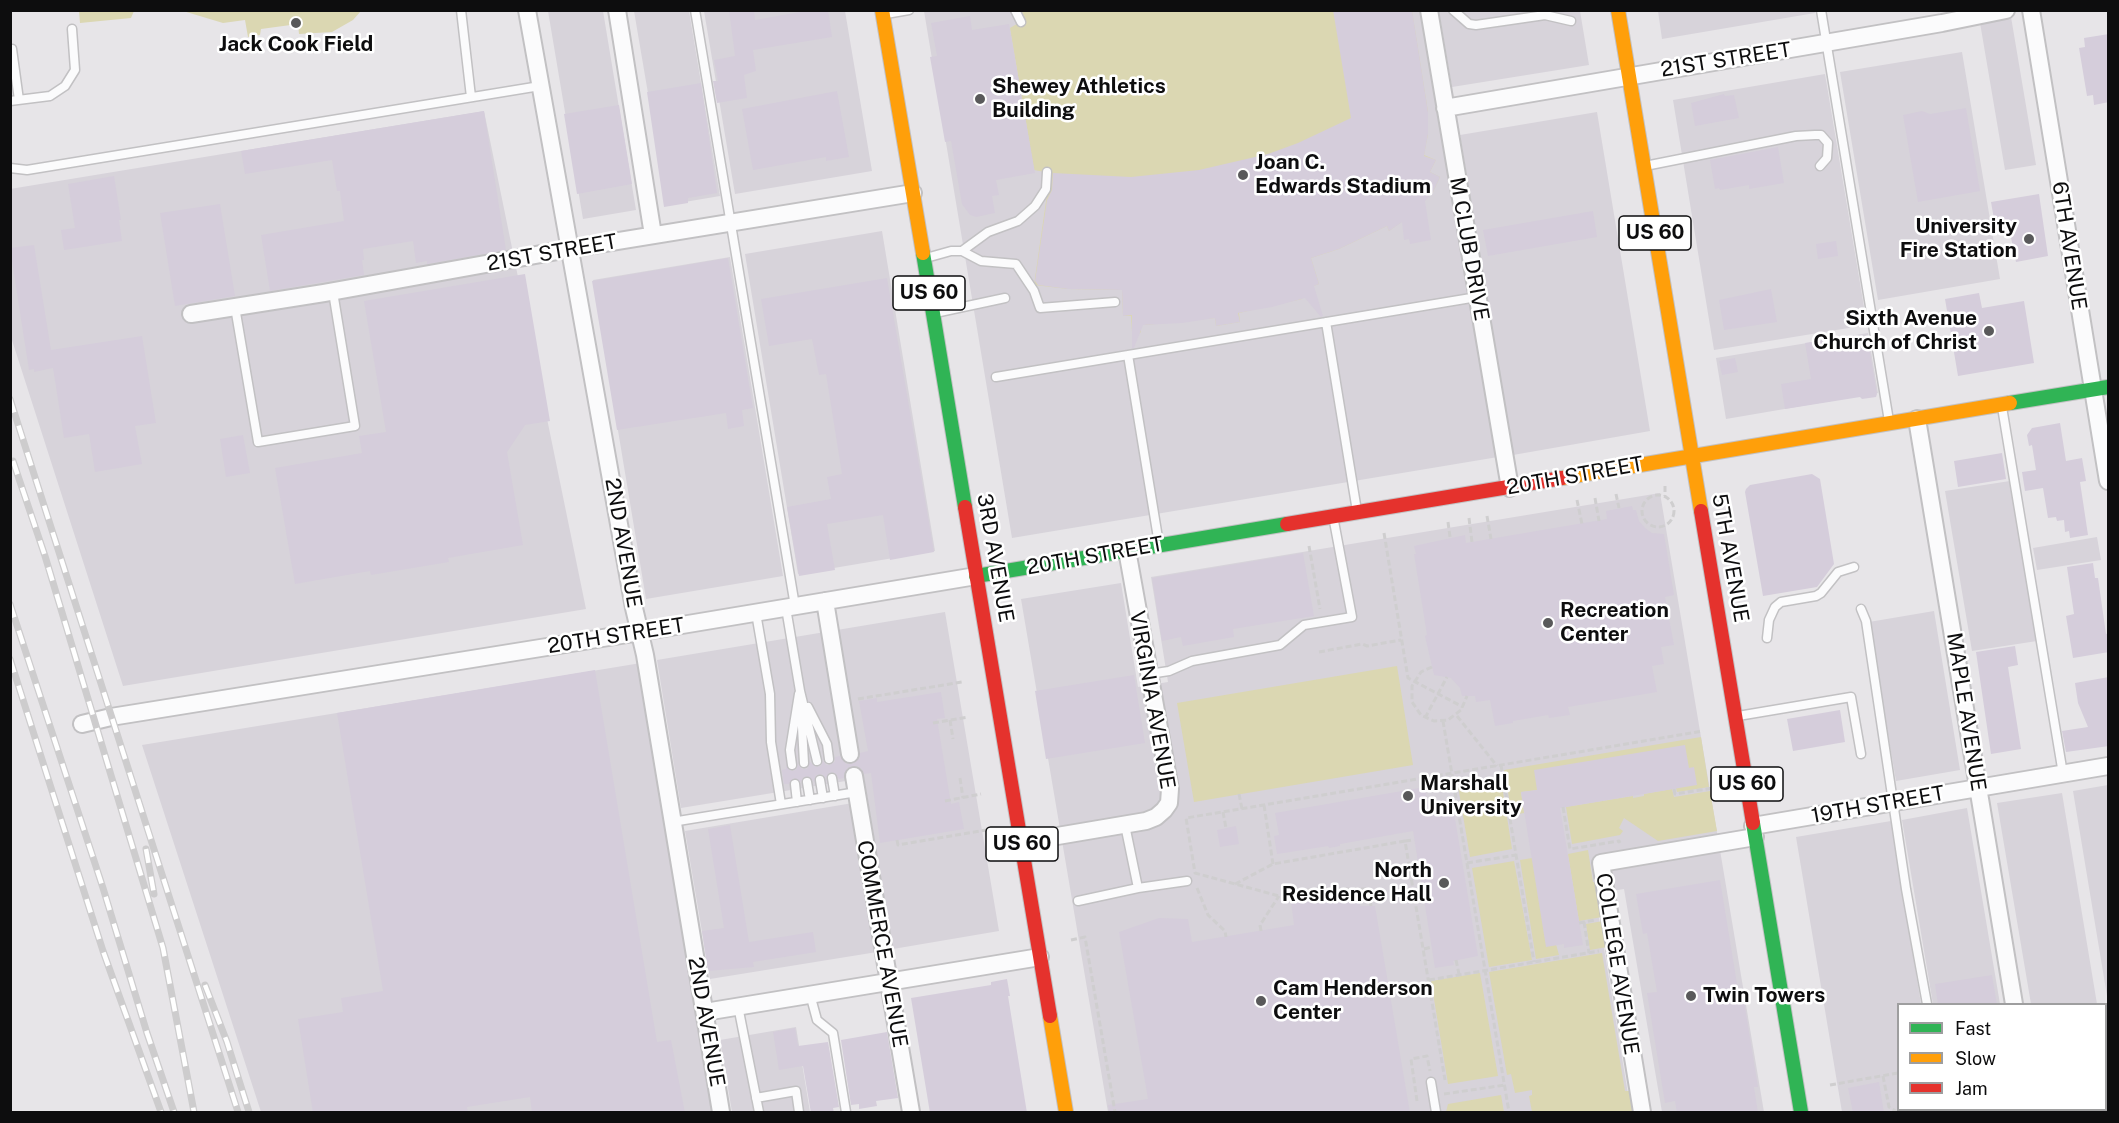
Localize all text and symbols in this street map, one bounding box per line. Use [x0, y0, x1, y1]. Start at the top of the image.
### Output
marker: Jack Cook Field [289, 16, 303, 30]
place label: Jack Cook Field [219, 32, 373, 58]
street label: 21ST STREET [1659, 37, 1793, 83]
place label: Shewey Athletics Building [992, 74, 1166, 124]
marker: Shewey Athletics Building [973, 92, 987, 106]
place label: Joan C. Edwards Stadium [1255, 150, 1431, 200]
marker: Joan C. Edwards Stadium [1236, 168, 1250, 182]
street label: M CLUB DRIVE [1444, 175, 1494, 323]
street label: 6TH AVENUE [2046, 180, 2092, 312]
place label: University Fire Station [1900, 214, 2017, 264]
road number: US 60 [1619, 216, 1691, 250]
street label: 21ST STREET [485, 229, 619, 277]
marker: University Fire Station [2022, 232, 2036, 246]
road number: US 60 [893, 276, 965, 310]
place label: Sixth Avenue Church of Christ [1813, 306, 1977, 356]
marker: Sixth Avenue Church of Christ [1982, 324, 1996, 338]
street label: 20TH STREET [1505, 452, 1645, 500]
street label: 2ND AVENUE [599, 476, 647, 610]
street label: 3RD AVENUE [971, 492, 1019, 624]
street label: 5TH AVENUE [1706, 492, 1754, 624]
street label: 20TH STREET [1025, 532, 1165, 580]
place label: Recreation Center [1560, 598, 1669, 648]
street label: VIRGINIA AVENUE [1124, 609, 1180, 791]
street label: 20TH STREET [546, 613, 686, 659]
marker: Recreation Center [1541, 616, 1555, 630]
street label: MAPLE AVENUE [1941, 631, 1991, 793]
road number: US 60 [1711, 767, 1783, 801]
place label: Marshall University [1420, 771, 1522, 821]
street label: 19TH STREET [1809, 781, 1947, 829]
marker: Marshall University [1401, 789, 1415, 803]
road number: US 60 [986, 827, 1058, 861]
street label: COMMERCE AVENUE [851, 838, 913, 1050]
place label: North Residence Hall [1282, 858, 1432, 908]
street label: COLLEGE AVENUE [1590, 871, 1644, 1057]
marker: North Residence Hall [1437, 876, 1451, 890]
street label: 2ND AVENUE [682, 955, 730, 1089]
place label: Cam Henderson Center [1273, 976, 1433, 1026]
place label: Twin Towers [1703, 983, 1825, 1009]
marker: Twin Towers [1684, 989, 1698, 1003]
marker: Cam Henderson Center [1254, 994, 1268, 1008]
legend [1897, 1003, 2107, 1111]
text: Fast [1955, 1018, 1991, 1039]
text: Slow [1955, 1048, 1996, 1069]
text: Jam [1955, 1078, 1988, 1099]

